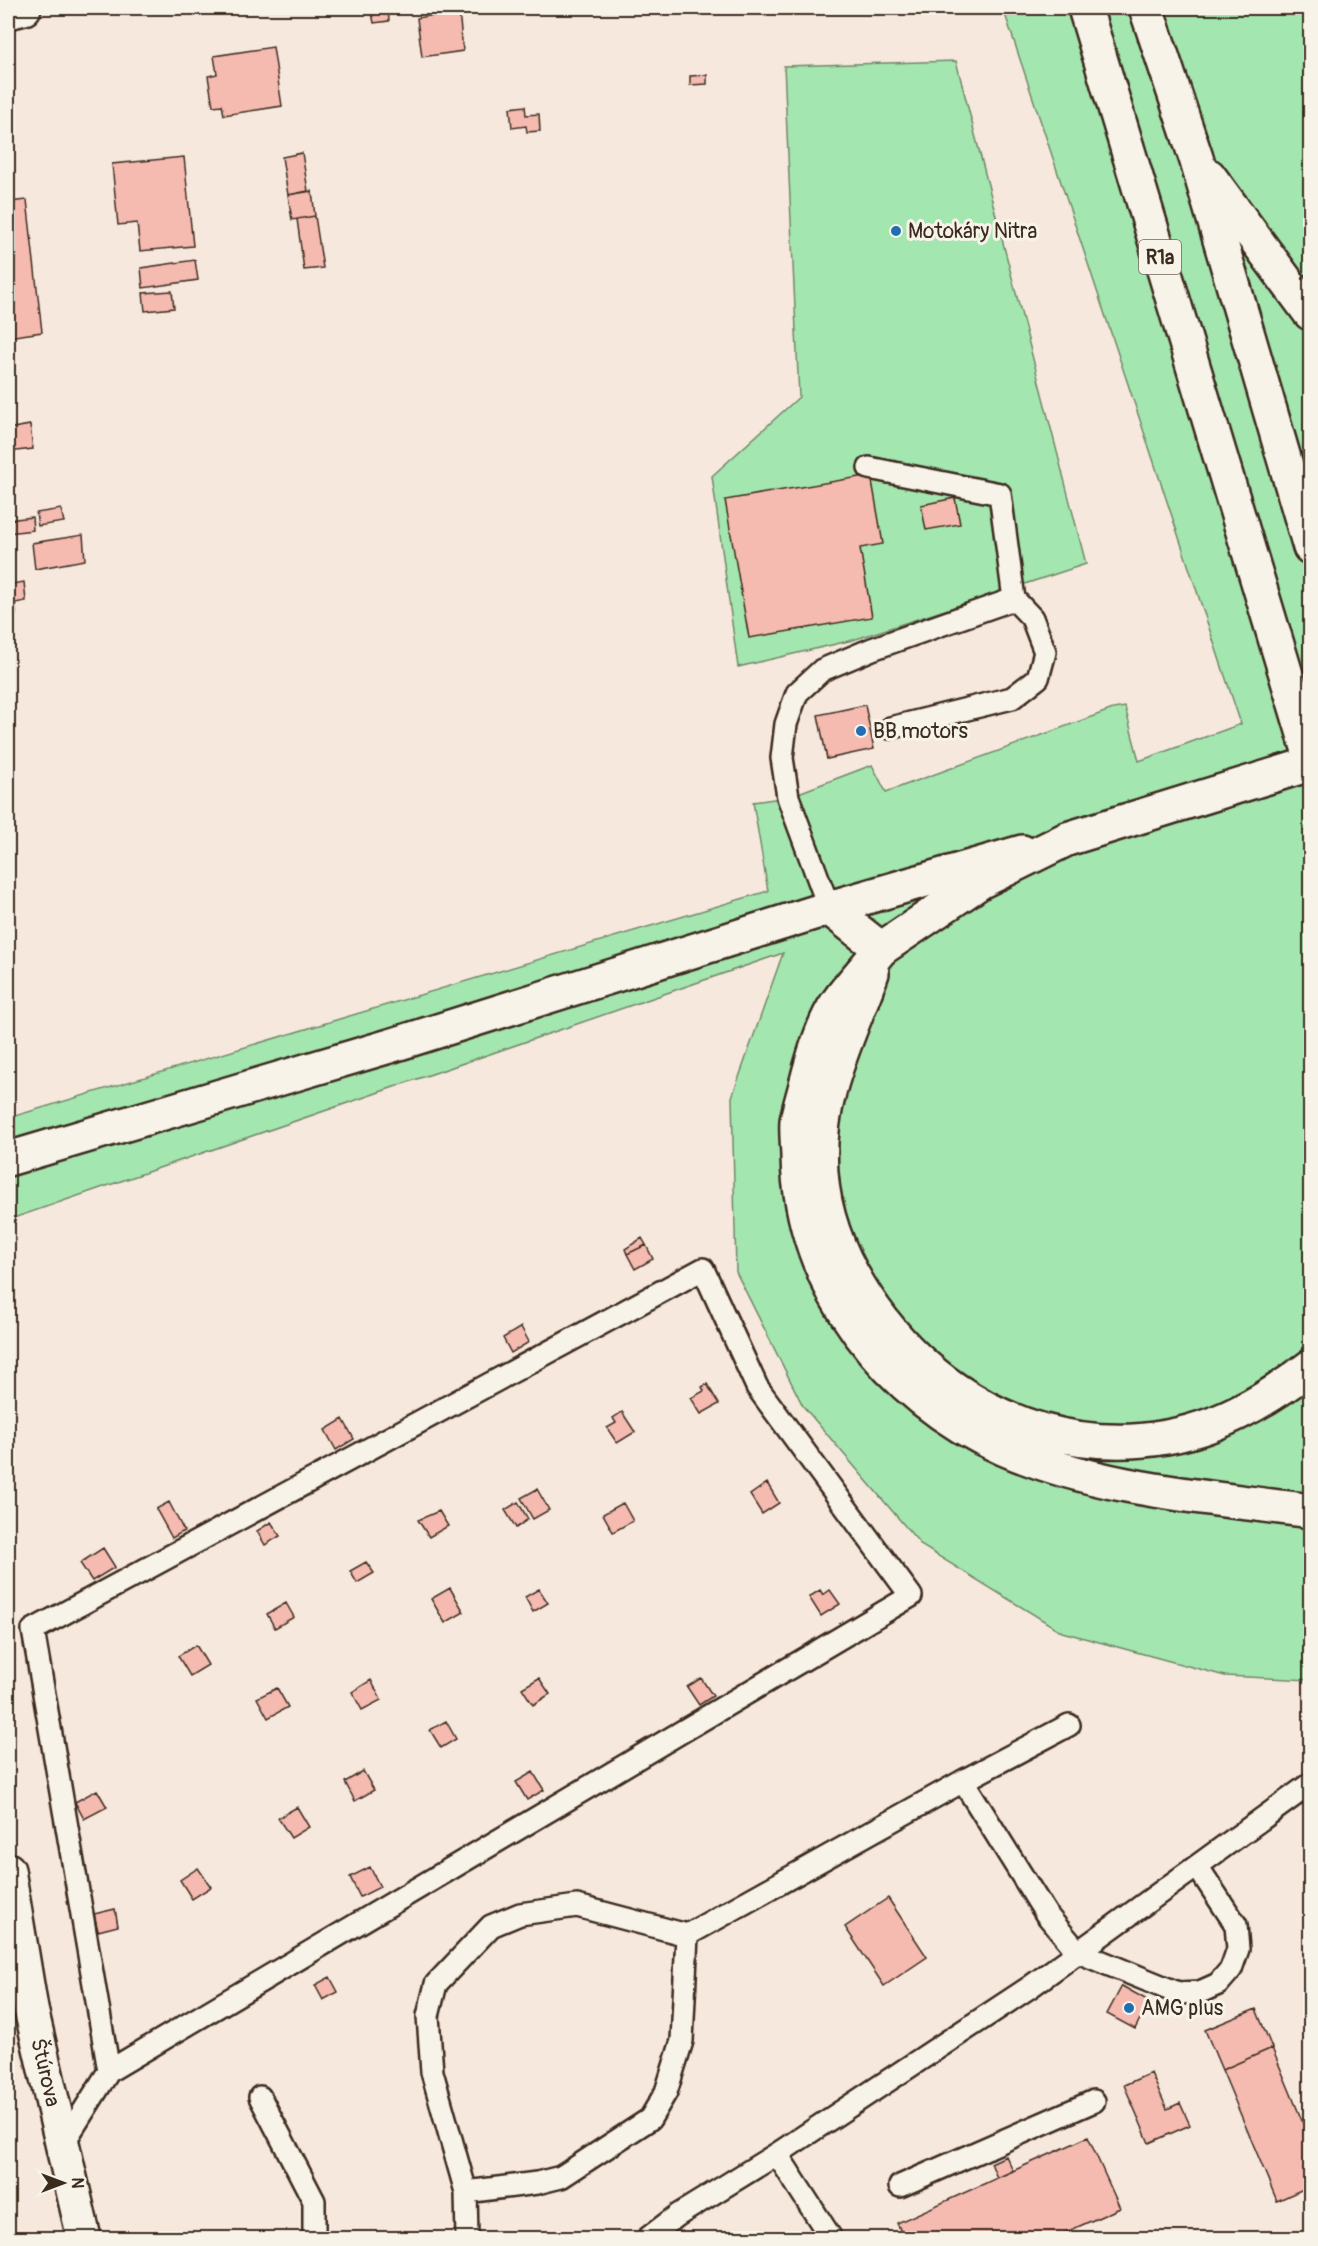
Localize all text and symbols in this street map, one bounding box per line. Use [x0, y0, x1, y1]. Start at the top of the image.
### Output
place label: Motokáry Nitra [908, 218, 1037, 245]
marker: Motokáry Nitra [889, 224, 903, 238]
road number: R1a [1139, 240, 1181, 274]
place label: BB motors [873, 718, 968, 745]
marker: BB motors [854, 724, 868, 738]
place label: AMG plus [1141, 1995, 1224, 2022]
marker: AMG plus [1122, 2001, 1136, 2015]
street label: Štúrova [24, 2035, 66, 2109]
north arrow [33, 2153, 93, 2213]
text: N [67, 2178, 87, 2189]

